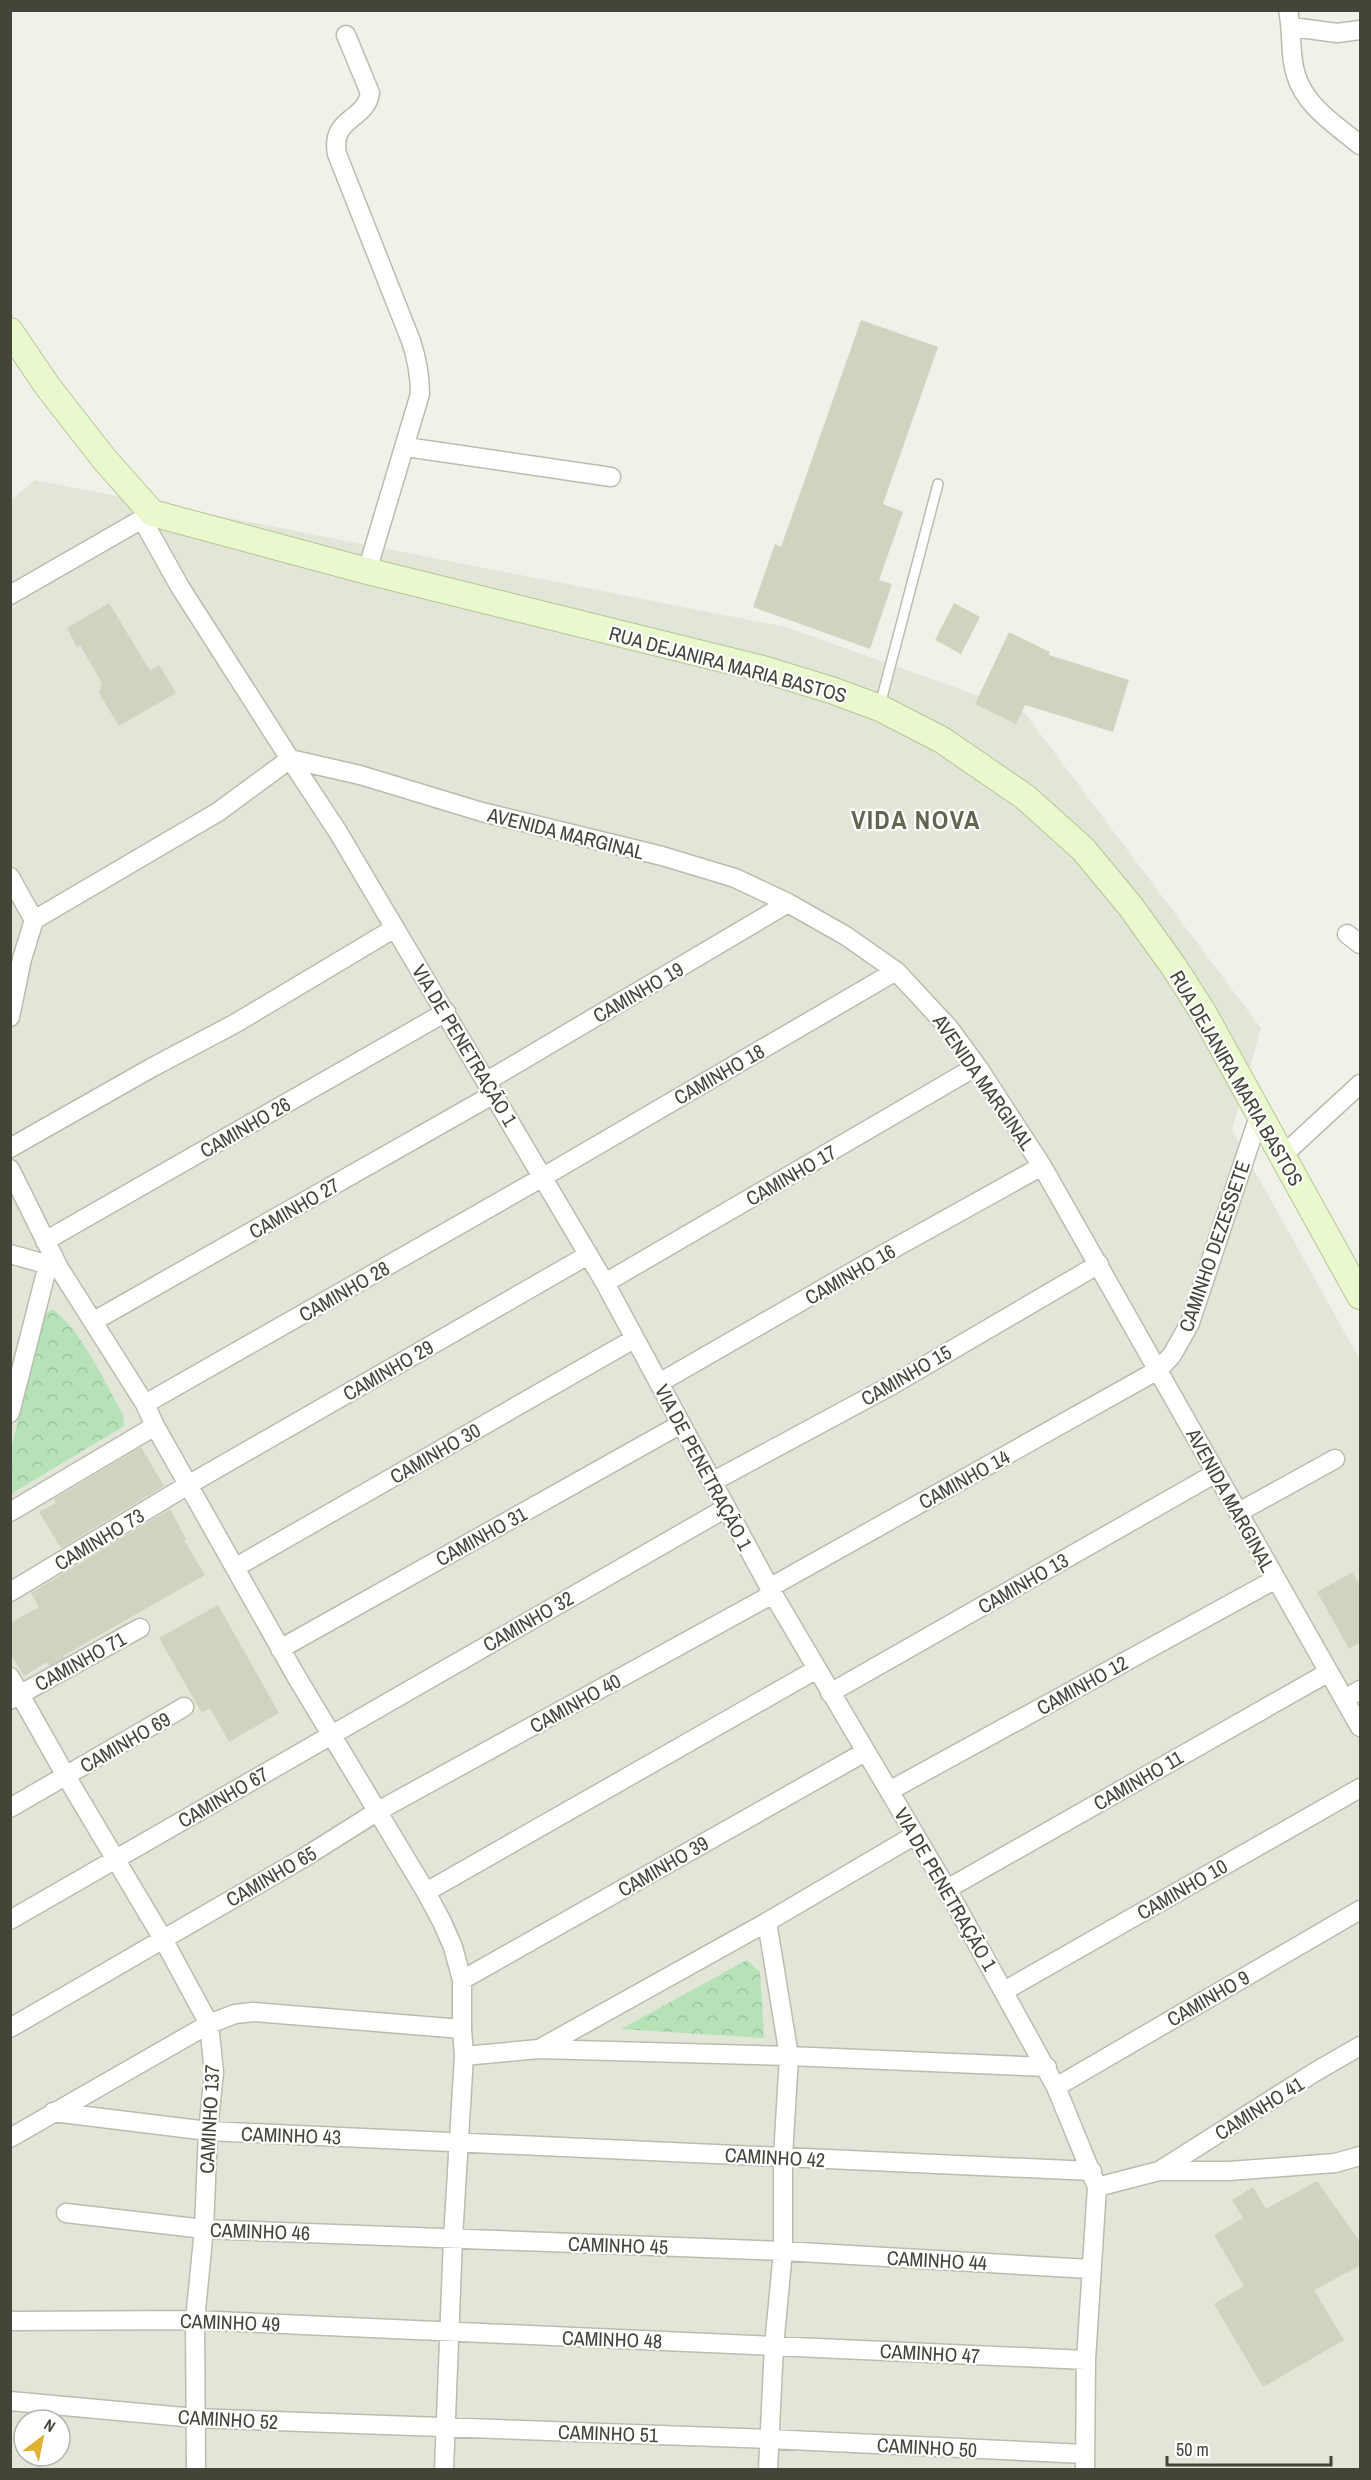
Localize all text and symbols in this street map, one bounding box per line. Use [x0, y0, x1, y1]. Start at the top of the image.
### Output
street label: RUA DEJANIRA MARIA BASTOS [606, 619, 850, 709]
street label: AVENIDA MARGINAL [484, 800, 647, 865]
district label: VIDA NOVA [851, 802, 981, 837]
street label: CAMINHO 19 [588, 955, 688, 1029]
street label: VIA DE PENETRAÇÃO 1 [406, 959, 524, 1131]
street label: RUA DEJANIRA MARIA BASTOS [1164, 965, 1310, 1191]
street label: AVENIDA MARGINAL [926, 1008, 1041, 1155]
street label: CAMINHO 18 [669, 1037, 769, 1111]
street label: CAMINHO 26 [195, 1090, 295, 1164]
street label: CAMINHO 17 [741, 1138, 841, 1212]
street label: CAMINHO DEZESSETE [1172, 1157, 1256, 1335]
street label: CAMINHO 27 [244, 1171, 344, 1245]
street label: CAMINHO 16 [800, 1237, 900, 1311]
street label: CAMINHO 28 [294, 1254, 394, 1328]
street label: CAMINHO 29 [338, 1333, 438, 1407]
street label: CAMINHO 15 [856, 1338, 956, 1412]
street label: VIA DE PENETRAÇÃO 1 [649, 1379, 759, 1555]
street label: CAMINHO 30 [385, 1416, 485, 1490]
street label: AVENIDA MARGINAL [1180, 1423, 1282, 1577]
street label: CAMINHO 14 [914, 1443, 1014, 1515]
street label: CAMINHO 31 [431, 1500, 531, 1572]
street label: CAMINHO 73 [49, 1502, 149, 1576]
street label: CAMINHO 13 [973, 1546, 1073, 1620]
street label: CAMINHO 32 [478, 1584, 578, 1658]
street label: CAMINHO 71 [30, 1625, 130, 1697]
street label: CAMINHO 12 [1032, 1649, 1132, 1721]
street label: CAMINHO 40 [525, 1667, 625, 1739]
street label: CAMINHO 69 [75, 1705, 175, 1779]
street label: CAMINHO 11 [1088, 1744, 1188, 1816]
street label: CAMINHO 67 [173, 1760, 273, 1834]
street label: VIA DE PENETRAÇÃO 1 [888, 1803, 1004, 1975]
street label: CAMINHO 39 [613, 1829, 713, 1903]
street label: CAMINHO 65 [221, 1839, 321, 1913]
street label: CAMINHO 10 [1132, 1852, 1232, 1926]
street label: CAMINHO 9 [1162, 1964, 1254, 2032]
street label: CAMINHO 137 [193, 2064, 225, 2174]
street label: CAMINHO 41 [1209, 2070, 1309, 2146]
street label: CAMINHO 43 [240, 2120, 342, 2150]
street label: CAMINHO 42 [724, 2141, 826, 2173]
street label: CAMINHO 46 [209, 2216, 311, 2246]
street label: CAMINHO 45 [567, 2230, 669, 2260]
street label: CAMINHO 44 [886, 2244, 988, 2276]
street label: CAMINHO 49 [179, 2307, 281, 2337]
street label: CAMINHO 48 [561, 2324, 663, 2354]
street label: CAMINHO 47 [879, 2337, 981, 2369]
street label: CAMINHO 52 [177, 2403, 279, 2435]
north arrow [12, 2408, 72, 2468]
text: N [40, 2413, 60, 2437]
street label: CAMINHO 51 [557, 2418, 659, 2448]
scale bar [1167, 2429, 1330, 2467]
street label: CAMINHO 50 [876, 2431, 978, 2463]
text: 50 m [1176, 2437, 1209, 2462]

